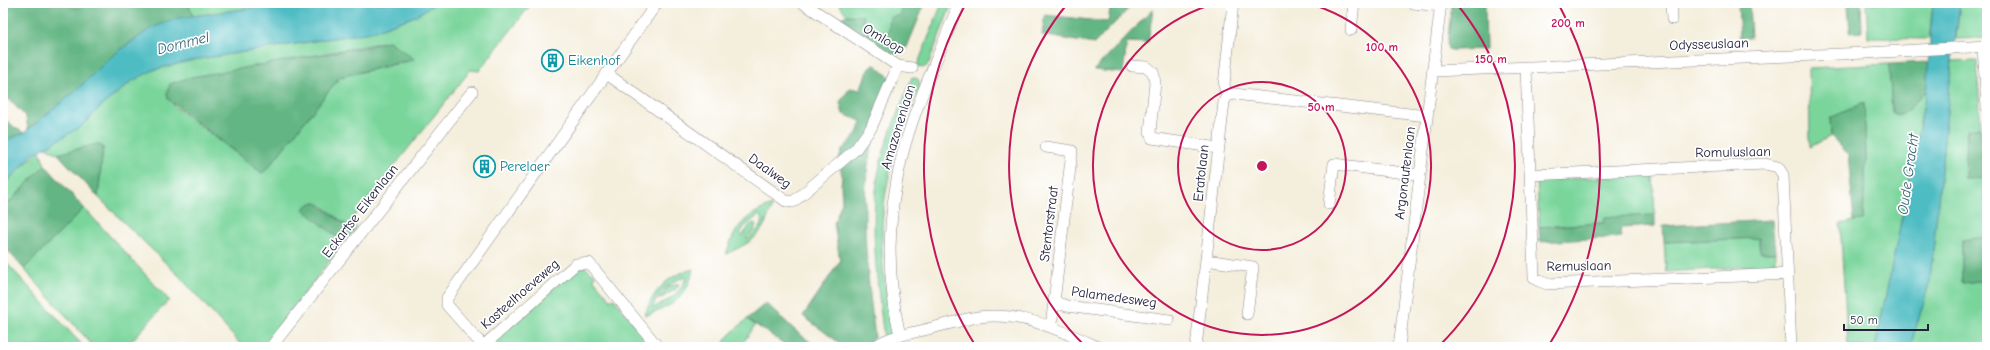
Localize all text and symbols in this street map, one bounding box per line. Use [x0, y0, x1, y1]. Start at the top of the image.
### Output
text: 200 m [1551, 16, 1585, 30]
street label: Omloop [860, 20, 908, 58]
water label: Dommel [155, 28, 212, 58]
street label: Odysseuslaan [1669, 34, 1749, 54]
text: 100 m [1366, 40, 1398, 54]
building icon: Eikenhof [540, 47, 566, 73]
place label: Eikenhof [568, 52, 621, 69]
text: 150 m [1475, 52, 1507, 66]
street label: Amazonenlaan [877, 83, 919, 171]
text: 50 m [1307, 100, 1335, 114]
street label: Argonautenlaan [1391, 125, 1419, 221]
water label: Oude Gracht [1893, 131, 1923, 216]
street label: Romuluslaan [1695, 143, 1771, 161]
street label: Eratolaan [1190, 144, 1212, 202]
street label: Daalweg [745, 150, 795, 192]
building icon: Perelaer [472, 153, 498, 179]
place label: Perelaer [500, 158, 550, 175]
centre of rings [1255, 159, 1269, 173]
street label: Eckartse Eikenlaan [318, 161, 402, 261]
street label: Stentorstraat [1036, 184, 1062, 263]
street label: Kasteelhoeveweg [477, 255, 563, 333]
street label: Remuslaan [1546, 257, 1612, 275]
street label: Palamedesweg [1070, 283, 1158, 311]
scale bar [1844, 306, 1928, 332]
text: 50 m [1850, 313, 1878, 327]

